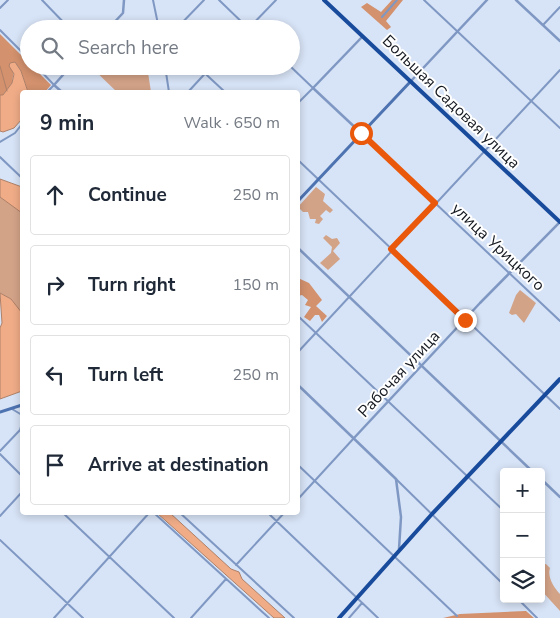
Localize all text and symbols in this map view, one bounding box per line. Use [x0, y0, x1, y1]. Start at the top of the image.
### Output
search box [20, 20, 300, 75]
street label: Большая Садовая улица [377, 30, 525, 174]
icon: search [38, 34, 66, 62]
text: Search here [78, 35, 179, 61]
text: 9 min [40, 109, 94, 137]
text: Walk · 650 m [184, 112, 280, 134]
route start [350, 122, 373, 145]
icon: ahead [41, 181, 69, 209]
text: Continue [88, 182, 167, 208]
text: 250 m [232, 184, 279, 206]
street label: улица Урицкого [447, 198, 549, 296]
icon: right [41, 271, 69, 299]
text: Turn right [88, 272, 175, 298]
text: 150 m [232, 274, 279, 296]
route end [454, 309, 477, 332]
street label: Рабочая улица [353, 326, 445, 422]
icon: left [41, 361, 69, 389]
text: Turn left [88, 362, 163, 388]
text: 250 m [232, 364, 279, 386]
icon: arrive [41, 451, 69, 479]
text: Arrive at destination [88, 452, 269, 478]
map controls [500, 468, 545, 603]
button: + [500, 468, 545, 513]
button: − [500, 513, 545, 558]
button: layers [500, 558, 545, 603]

